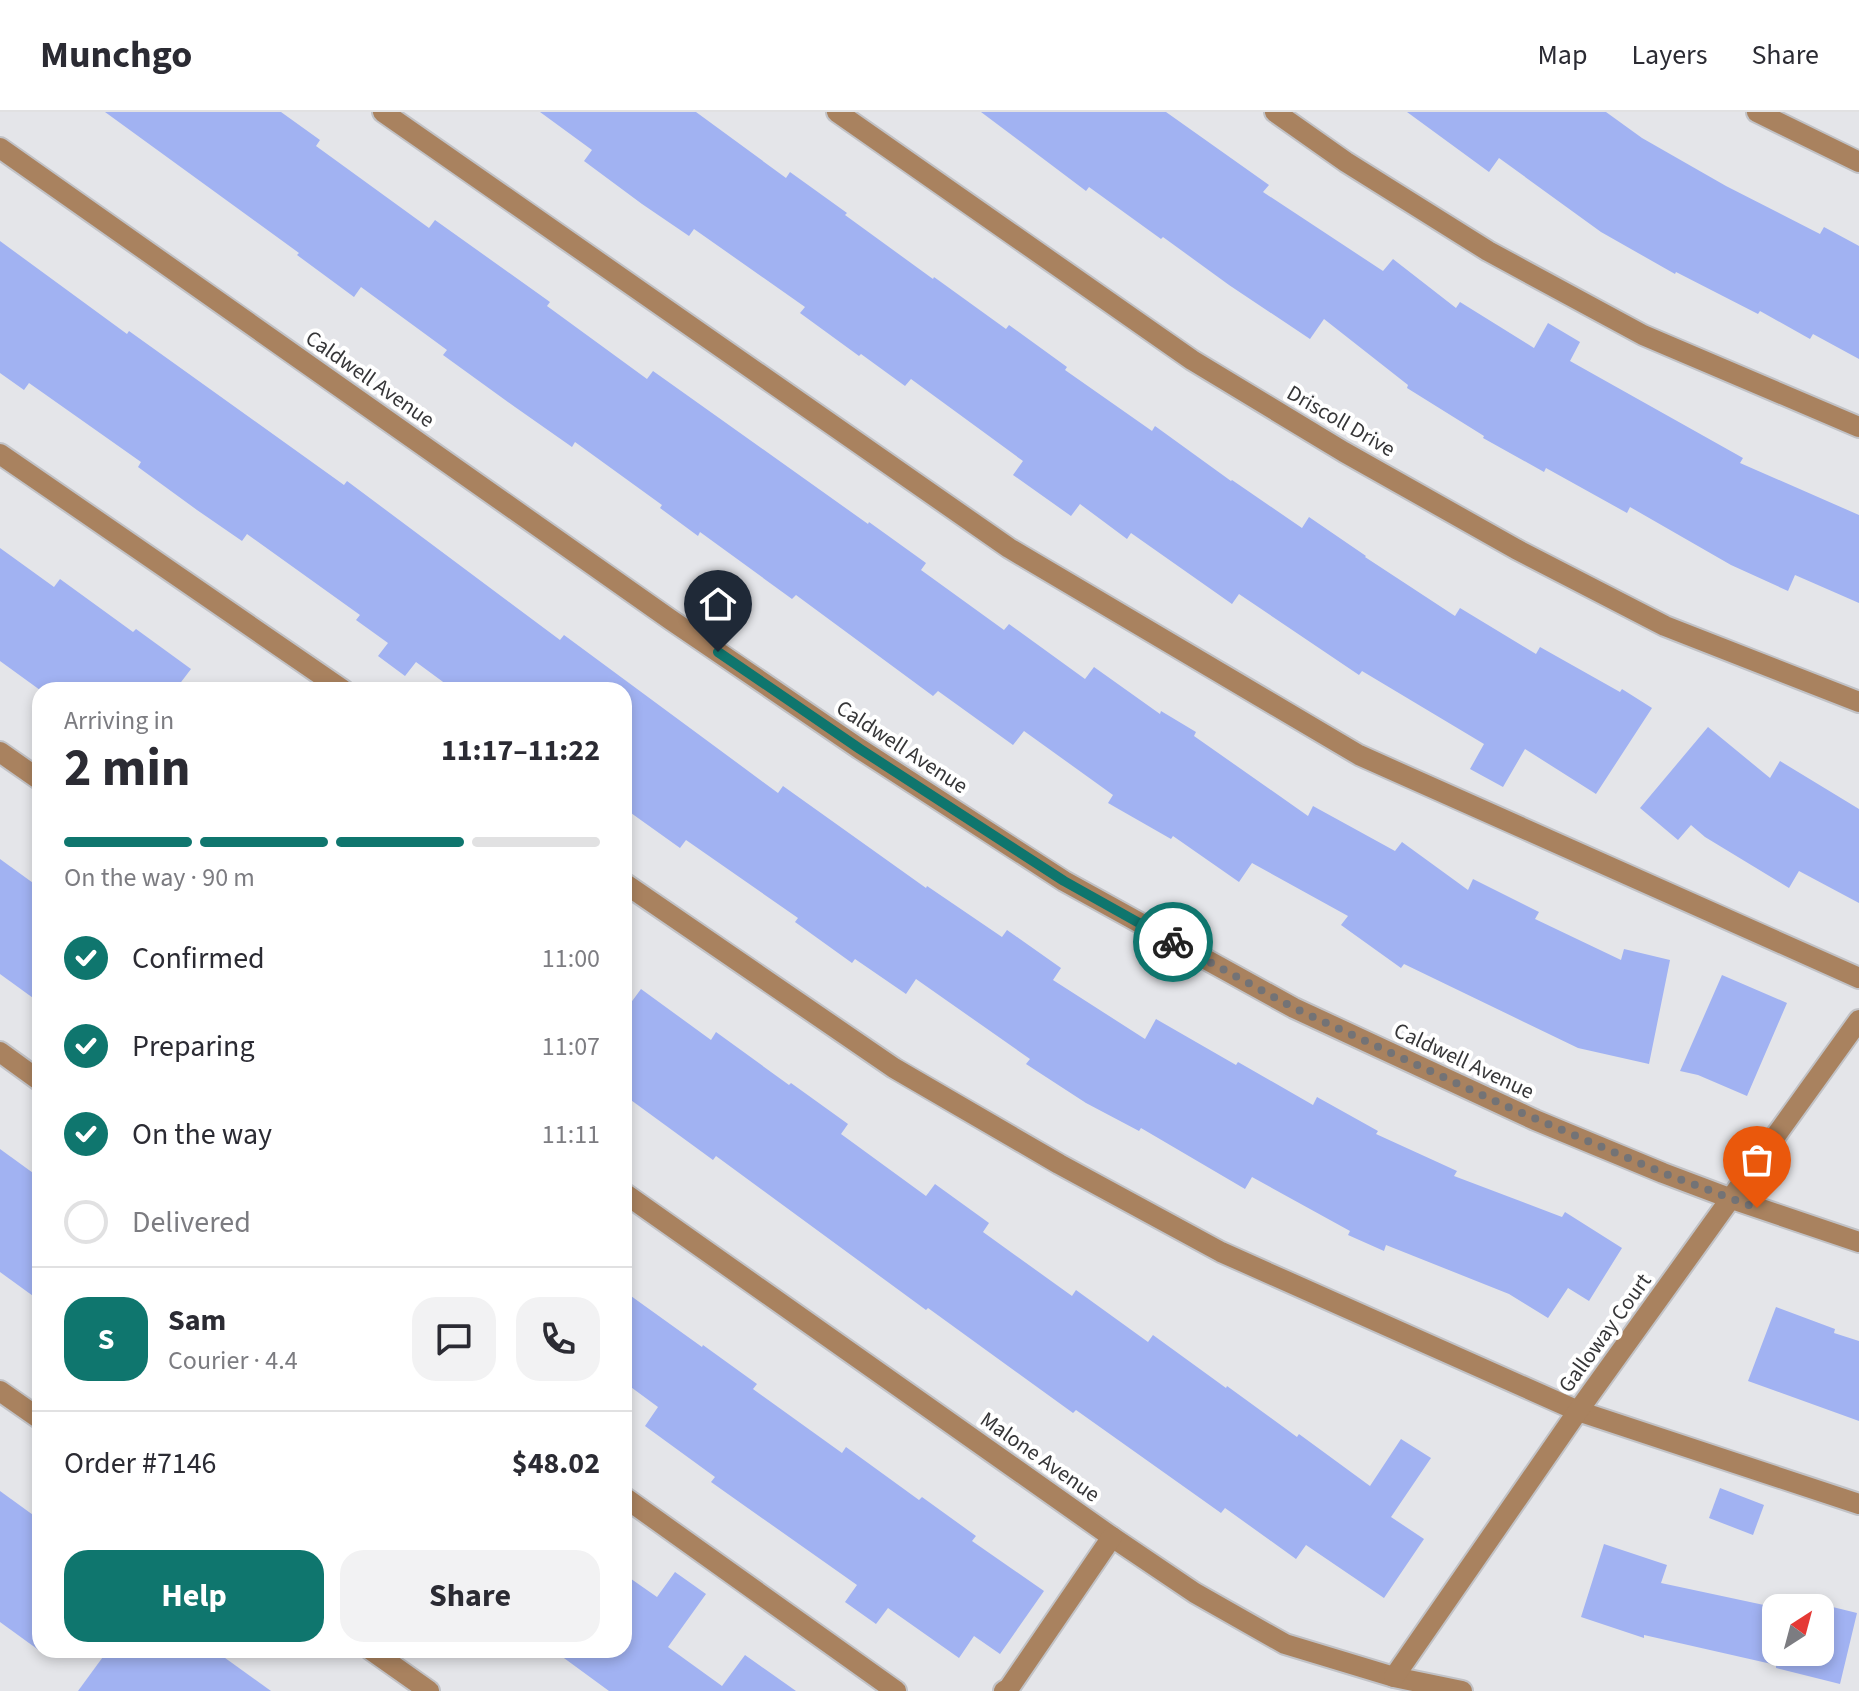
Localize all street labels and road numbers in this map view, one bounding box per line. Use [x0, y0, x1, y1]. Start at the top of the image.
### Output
street label: Caldwell Avenue [299, 322, 441, 436]
street label: Driscoll Drive [1281, 377, 1401, 465]
street label: Caldwell Avenue [830, 692, 974, 802]
street label: Caldwell Avenue [1389, 1014, 1540, 1108]
street label: Galloway Court [1551, 1266, 1660, 1399]
street label: Malone Avenue [974, 1404, 1106, 1510]

